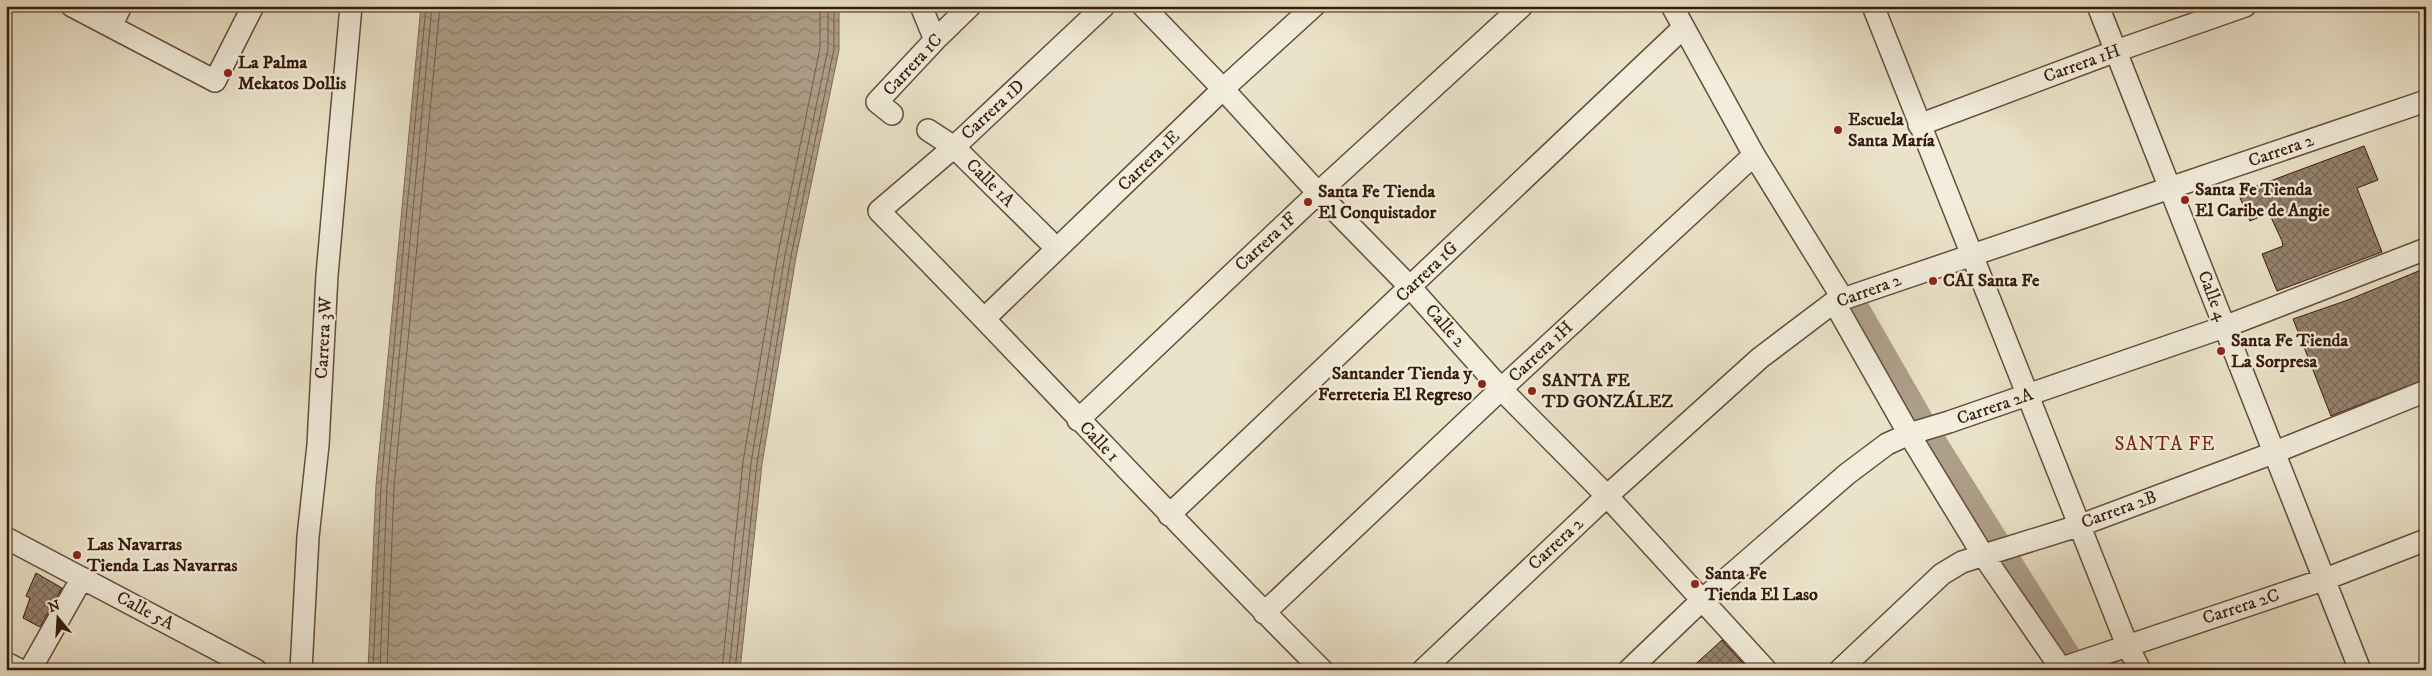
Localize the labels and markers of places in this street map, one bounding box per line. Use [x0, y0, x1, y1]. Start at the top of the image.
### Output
place label: La Palma Mekatos Dollis [238, 52, 346, 95]
marker: La Palma Mekatos Dollis [222, 67, 234, 79]
place label: Escuela Santa María [1848, 109, 1935, 152]
marker: Escuela Santa María [1832, 124, 1844, 136]
place label: Santa Fe Tienda El Caribe de Angie [2195, 179, 2330, 222]
place label: Santa Fe Tienda El Conquistador [1318, 181, 1436, 224]
marker: Santa Fe Tienda El Caribe de Angie [2179, 194, 2191, 206]
marker: Santa Fe Tienda El Conquistador [1302, 196, 1314, 208]
place label: CAI Santa Fe [1943, 270, 2040, 292]
marker: CAI Santa Fe [1927, 275, 1939, 287]
place label: Santa Fe Tienda La Sorpresa [2231, 330, 2349, 373]
marker: Santa Fe Tienda La Sorpresa [2215, 345, 2227, 357]
place label: Santander Tienda y Ferreteria El Regreso [1318, 363, 1472, 406]
place label: SANTA FE TD GONZÁLEZ [1541, 370, 1674, 413]
marker: Santander Tienda y Ferreteria El Regreso [1476, 378, 1488, 390]
marker: SANTA FE TD GONZÁLEZ [1526, 385, 1538, 397]
place label: Las Navarras Tienda Las Navarras [86, 534, 238, 577]
marker: Las Navarras Tienda Las Navarras [71, 549, 83, 561]
place label: Santa Fe Tienda El Laso [1704, 563, 1818, 606]
marker: Santa Fe Tienda El Laso [1689, 578, 1701, 590]

